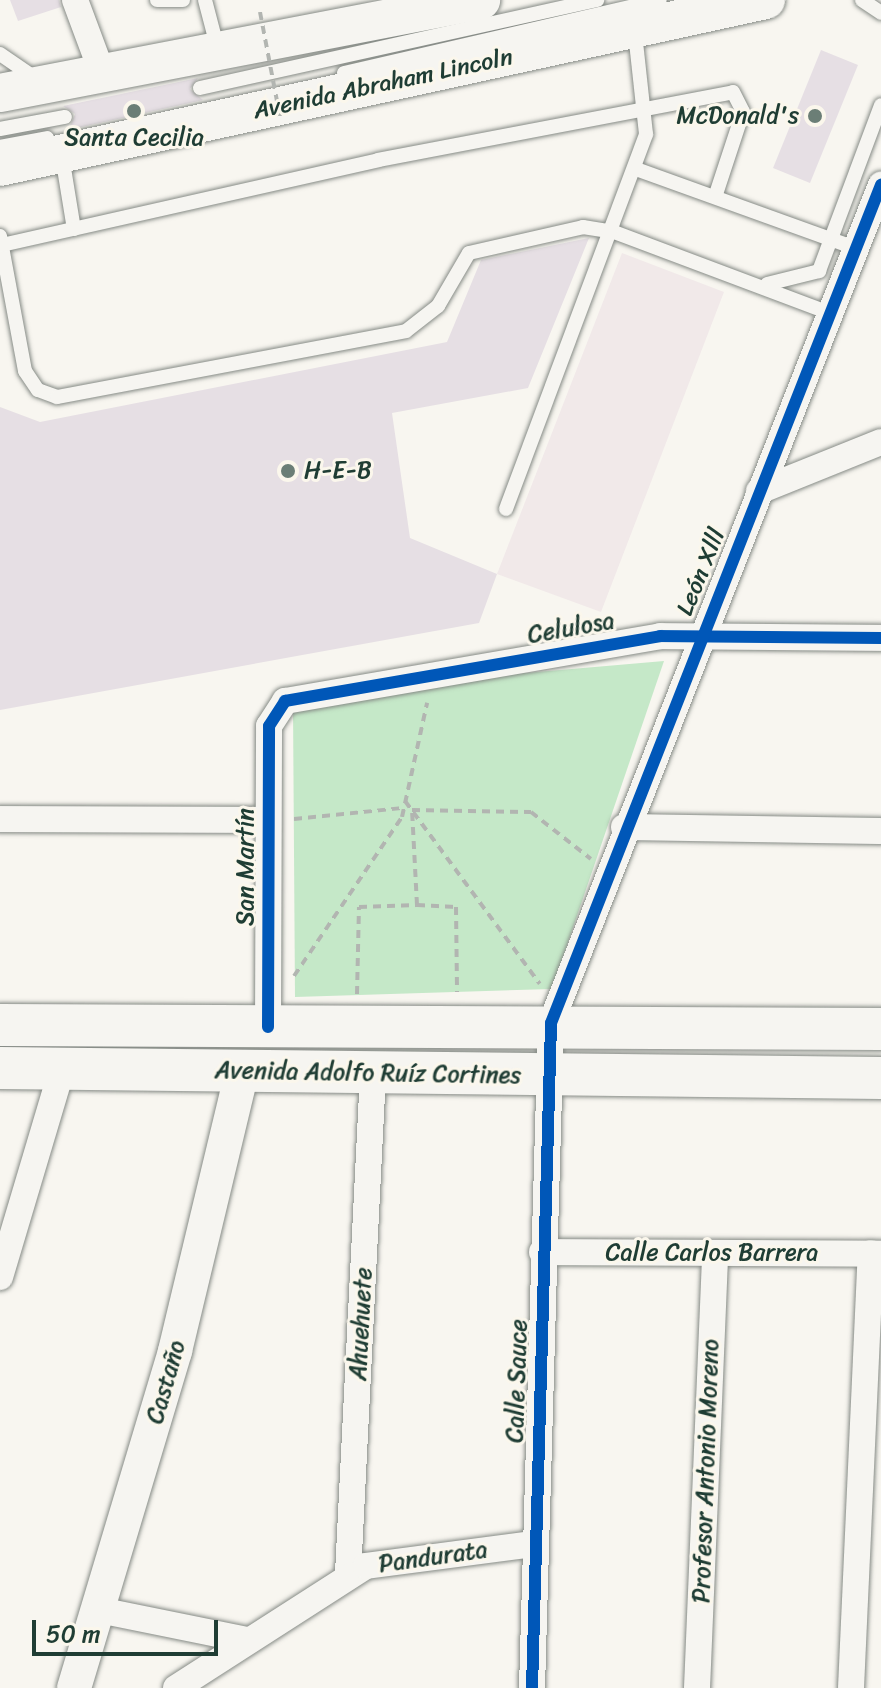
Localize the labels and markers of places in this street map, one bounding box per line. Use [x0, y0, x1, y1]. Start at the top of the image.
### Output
marker: Santa Cecilia [125, 102, 143, 120]
place label: McDonald's [676, 102, 799, 130]
marker: McDonald's [806, 107, 824, 125]
place label: Santa Cecilia [64, 124, 204, 152]
place label: H-E-B [304, 457, 372, 485]
marker: H-E-B [279, 462, 297, 480]

